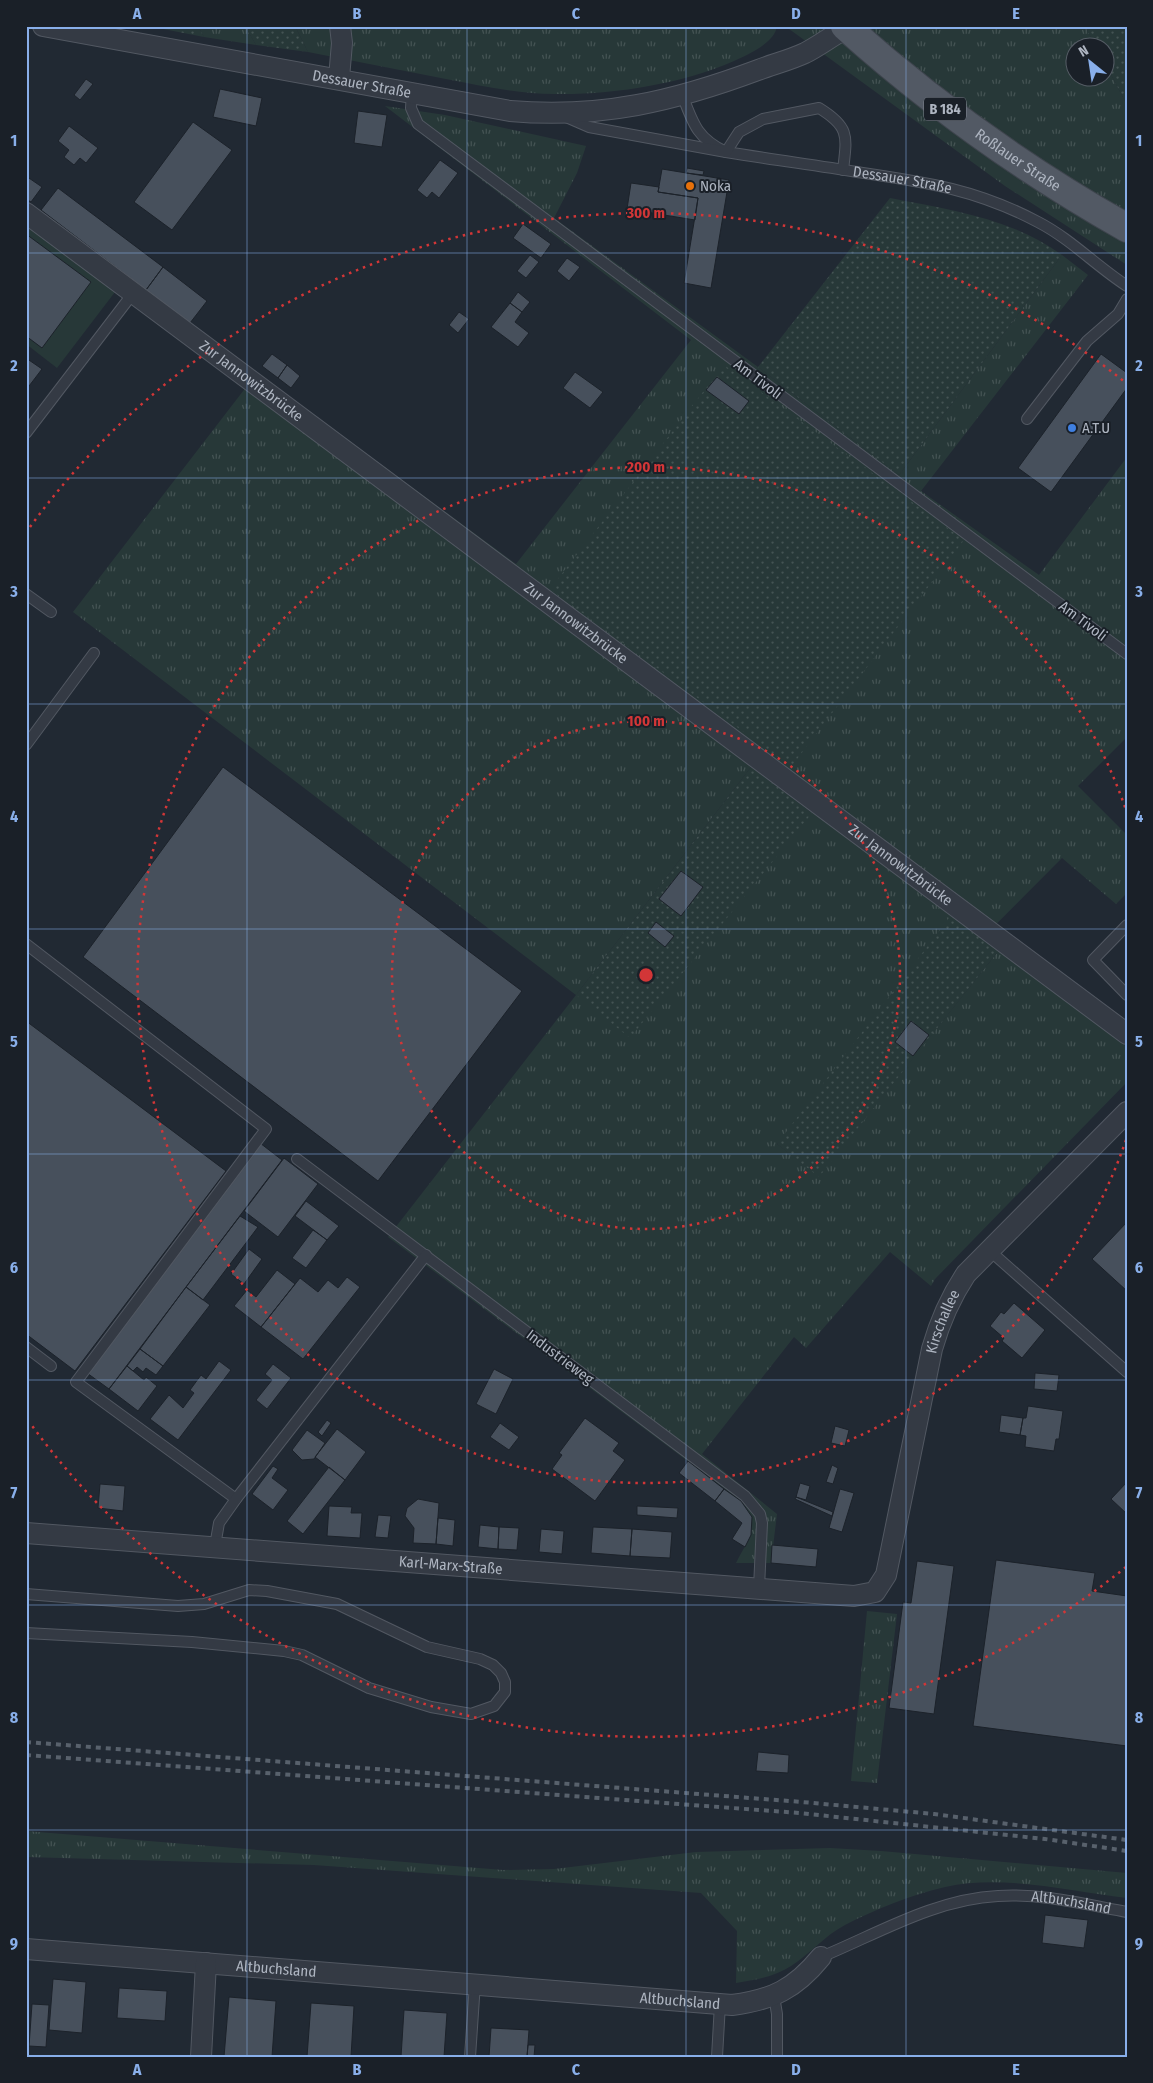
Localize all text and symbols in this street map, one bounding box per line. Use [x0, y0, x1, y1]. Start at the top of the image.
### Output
text: A [132, 4, 142, 23]
text: B [353, 4, 362, 23]
text: C [572, 4, 581, 23]
text: D [791, 4, 801, 23]
text: E [1012, 4, 1020, 23]
north arrow [1066, 38, 1116, 88]
text: N [1076, 42, 1092, 61]
street label: Dessauer Straße [311, 66, 413, 102]
road number: B 184 [924, 98, 966, 120]
street label: Roßlauer Straße [972, 125, 1064, 195]
text: 1 [11, 131, 17, 150]
text: 1 [1136, 131, 1142, 150]
street label: Dessauer Straße [852, 163, 954, 198]
place label: Noka [700, 177, 731, 195]
marker: Noka [684, 180, 696, 192]
text: 300 m [626, 204, 665, 222]
street label: Zur Jannowitzbrücke [196, 336, 307, 426]
street label: Am Tivoli [730, 355, 786, 403]
text: 2 [9, 356, 18, 375]
text: 2 [1134, 356, 1143, 375]
place label: A.T.U [1082, 419, 1110, 437]
marker: A.T.U [1066, 422, 1078, 434]
text: 200 m [626, 458, 665, 476]
street label: Zur Jannowitzbrücke [521, 579, 631, 668]
text: 3 [9, 582, 18, 601]
text: 3 [1134, 582, 1143, 601]
street label: Am Tivoli [1055, 597, 1111, 645]
text: 100 m [627, 712, 665, 730]
text: 4 [10, 807, 18, 826]
text: 4 [1135, 807, 1143, 826]
street label: Zur Jannowitzbrücke [845, 821, 956, 910]
centre of rings [637, 966, 655, 984]
text: 5 [10, 1032, 18, 1051]
text: 5 [1135, 1032, 1143, 1051]
text: 6 [10, 1258, 18, 1277]
text: 6 [1135, 1258, 1143, 1277]
street label: Kirschallee [922, 1286, 964, 1355]
street label: Industrieweg [523, 1326, 597, 1388]
text: 7 [11, 1483, 18, 1502]
text: 7 [1136, 1483, 1143, 1502]
street label: Karl-Marx-Straße [398, 1552, 503, 1578]
text: 8 [10, 1708, 19, 1727]
text: 8 [1135, 1708, 1144, 1727]
street label: Altbuchsland [1031, 1887, 1113, 1918]
text: 9 [10, 1934, 18, 1953]
text: 9 [1135, 1934, 1143, 1953]
street label: Altbuchsland [235, 1957, 317, 1981]
street label: Altbuchsland [639, 1989, 721, 2013]
text: A [132, 2060, 142, 2079]
text: B [353, 2060, 362, 2079]
text: C [572, 2060, 581, 2079]
text: D [791, 2060, 801, 2079]
text: E [1012, 2060, 1020, 2079]

